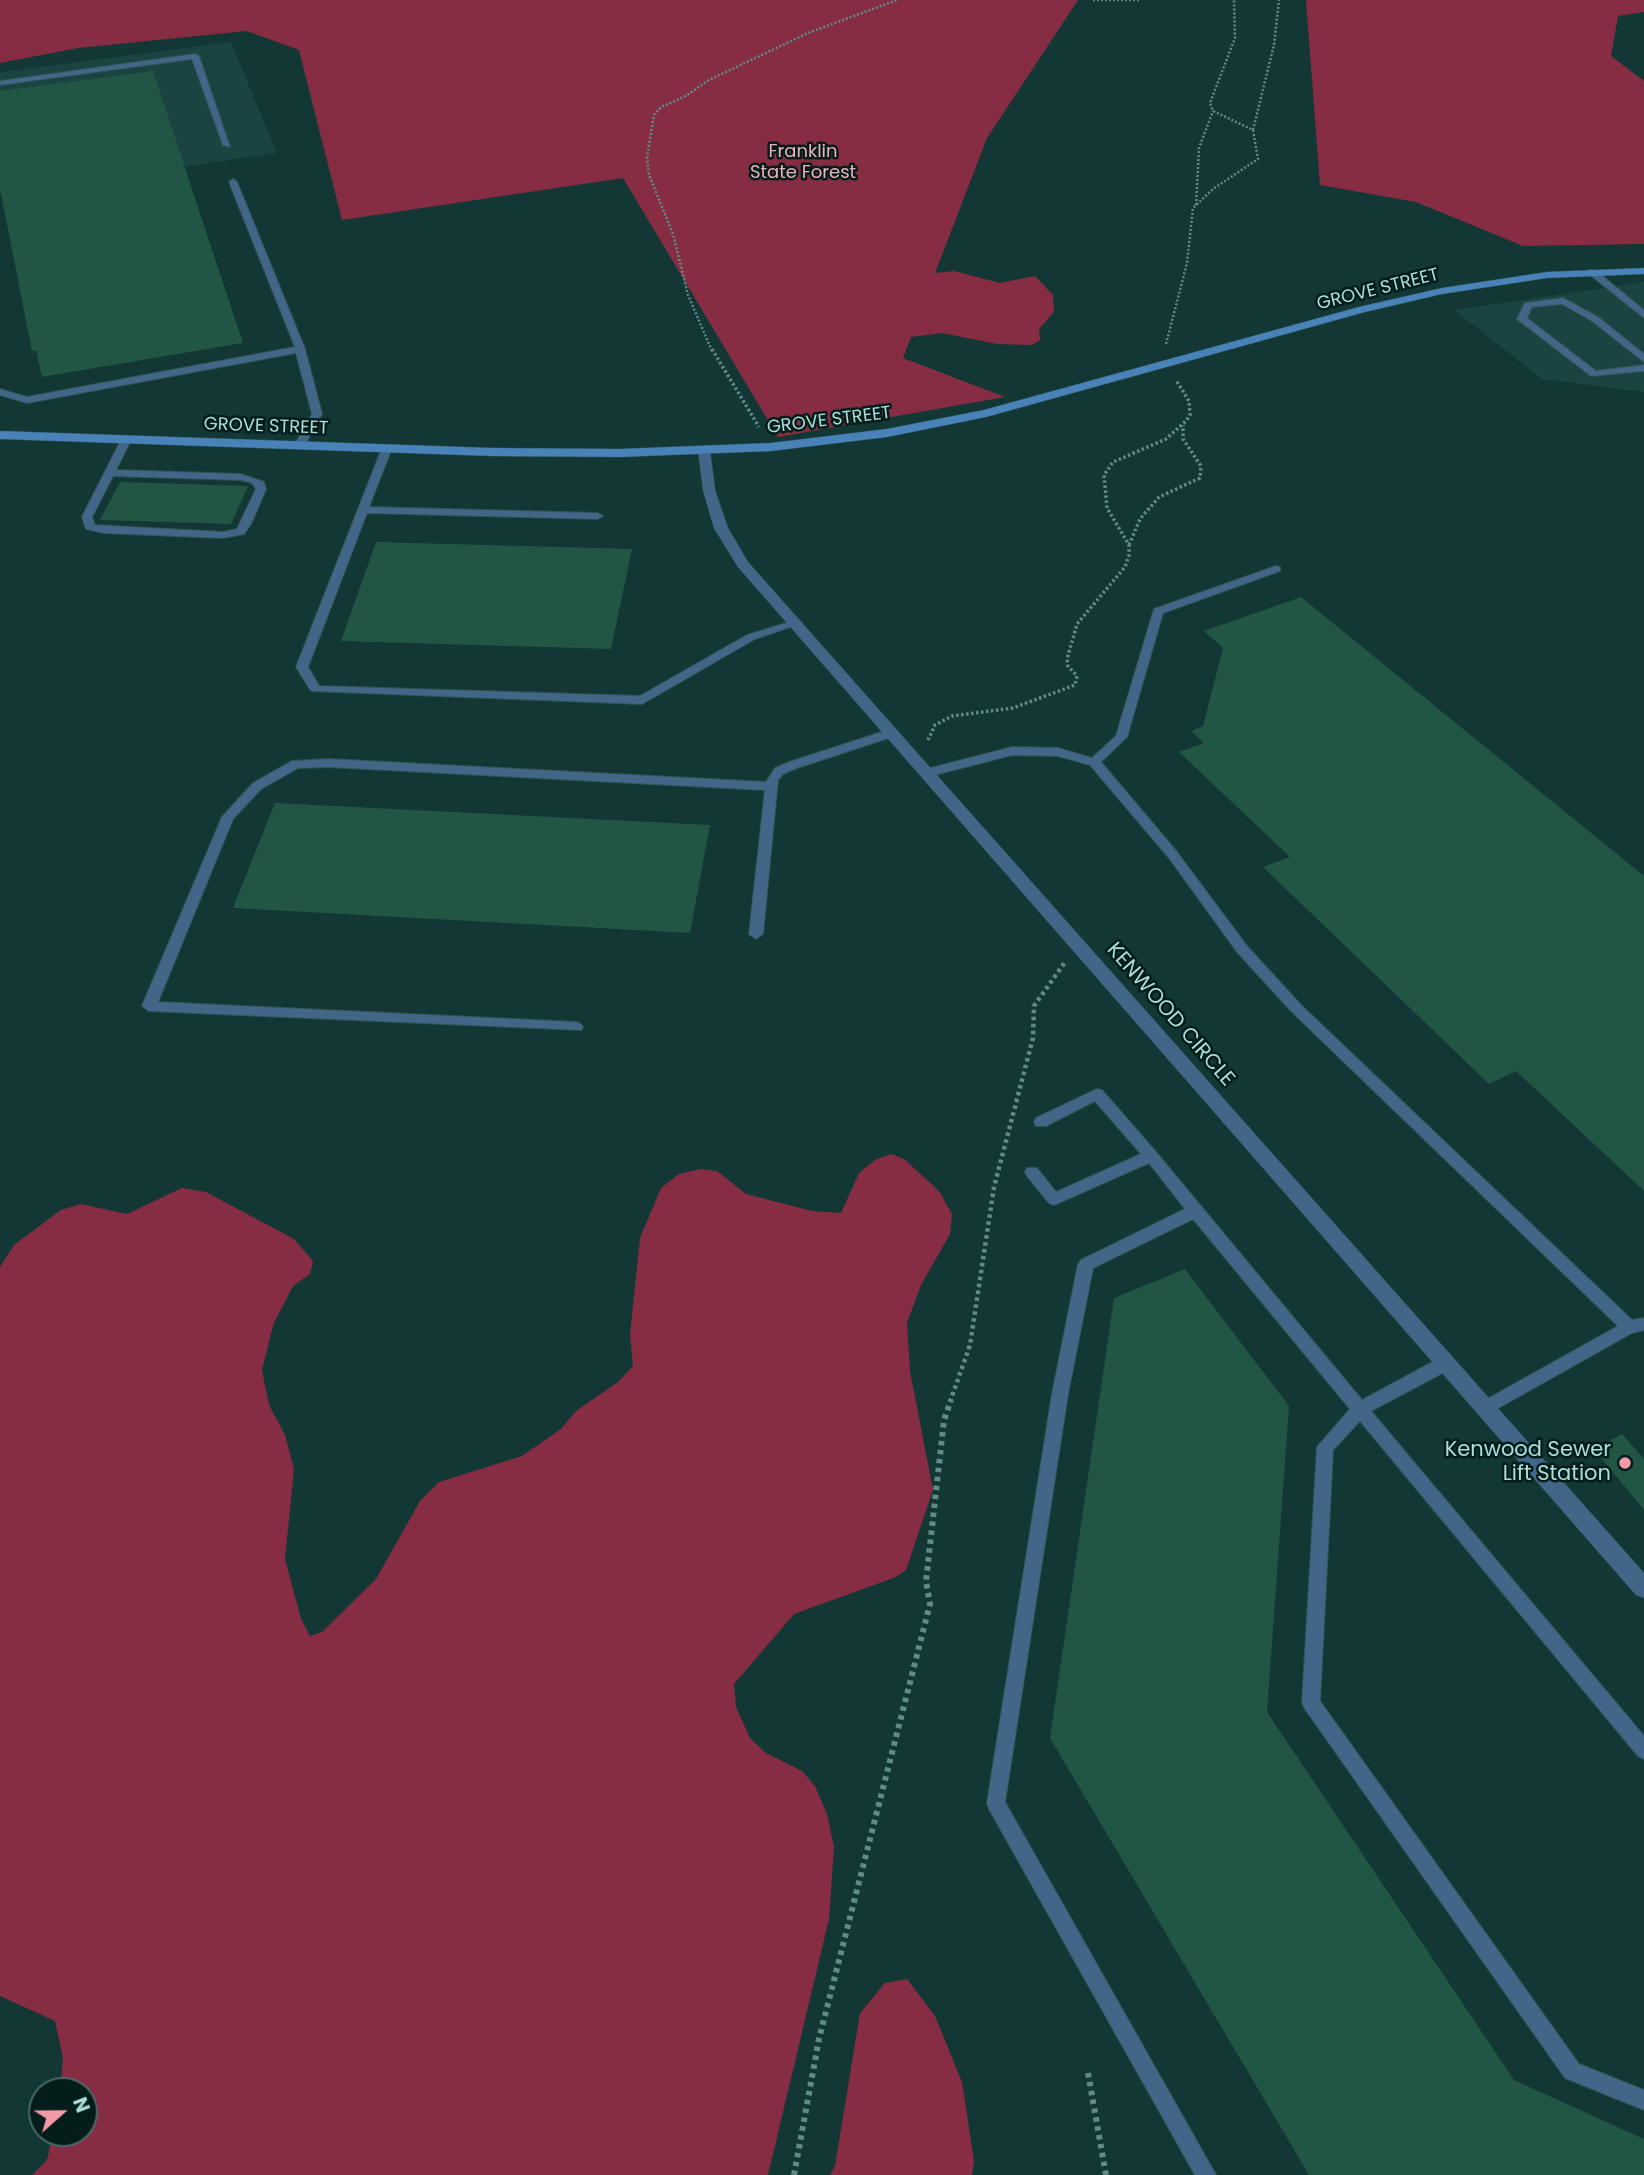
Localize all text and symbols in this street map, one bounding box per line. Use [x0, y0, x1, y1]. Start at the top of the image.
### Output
park label: Franklin State Forest [750, 141, 856, 184]
street label: GROVE STREET [1315, 264, 1441, 316]
street label: GROVE STREET [766, 403, 892, 439]
street label: GROVE STREET [203, 414, 329, 440]
street label: KENWOOD CIRCLE [1101, 938, 1239, 1092]
place label: Kenwood Sewer Lift Station [1445, 1438, 1611, 1488]
marker: Kenwood Sewer Lift Station [1617, 1455, 1633, 1471]
north arrow [28, 2077, 98, 2147]
text: N [66, 2093, 96, 2117]

